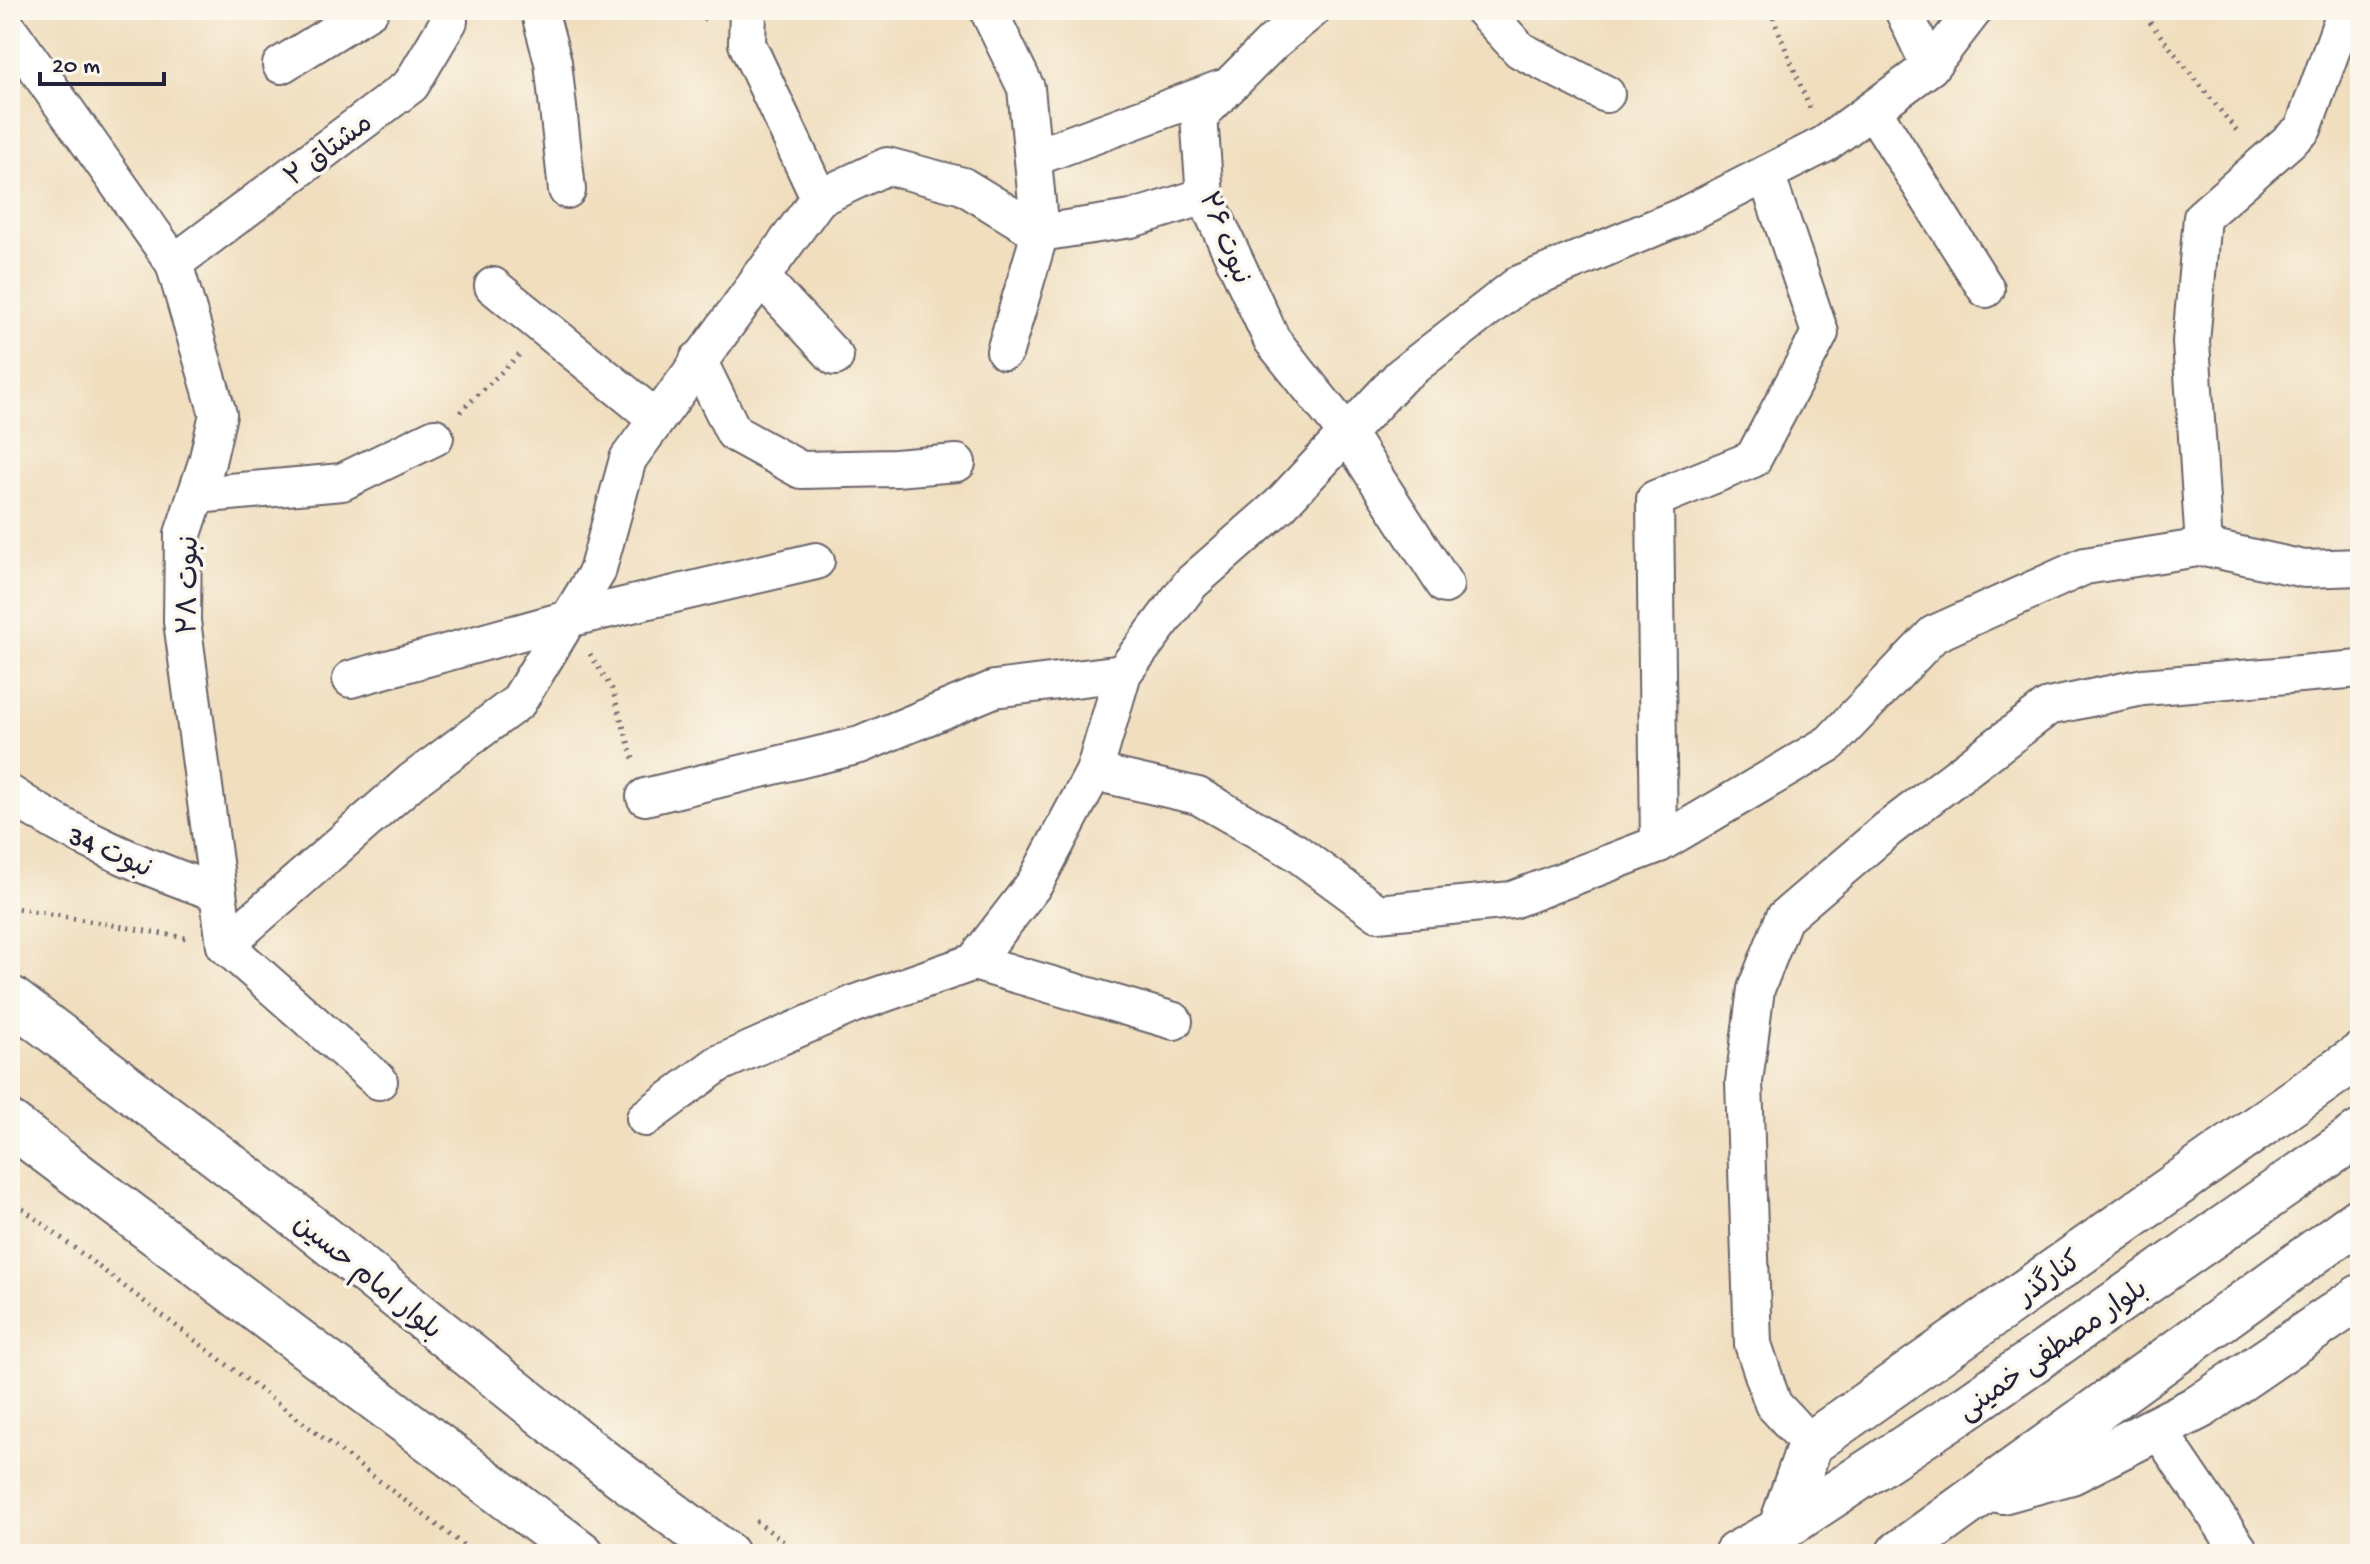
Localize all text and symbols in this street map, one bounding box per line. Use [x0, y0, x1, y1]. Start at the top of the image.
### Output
scale bar [40, 36, 164, 86]
text: 20 m [52, 53, 100, 82]
street label: مشتاق ۲ [279, 108, 380, 195]
street label: نبوت ۲۶ [1189, 188, 1256, 290]
street label: نبوت ۲۸ [173, 535, 208, 635]
street label: نبوت 34 [61, 821, 156, 887]
street label: بلوار امام حسین [285, 1209, 447, 1349]
street label: کنارگذر [2008, 1242, 2089, 1315]
street label: بلوار مصطفی خمینی [1952, 1274, 2155, 1430]

